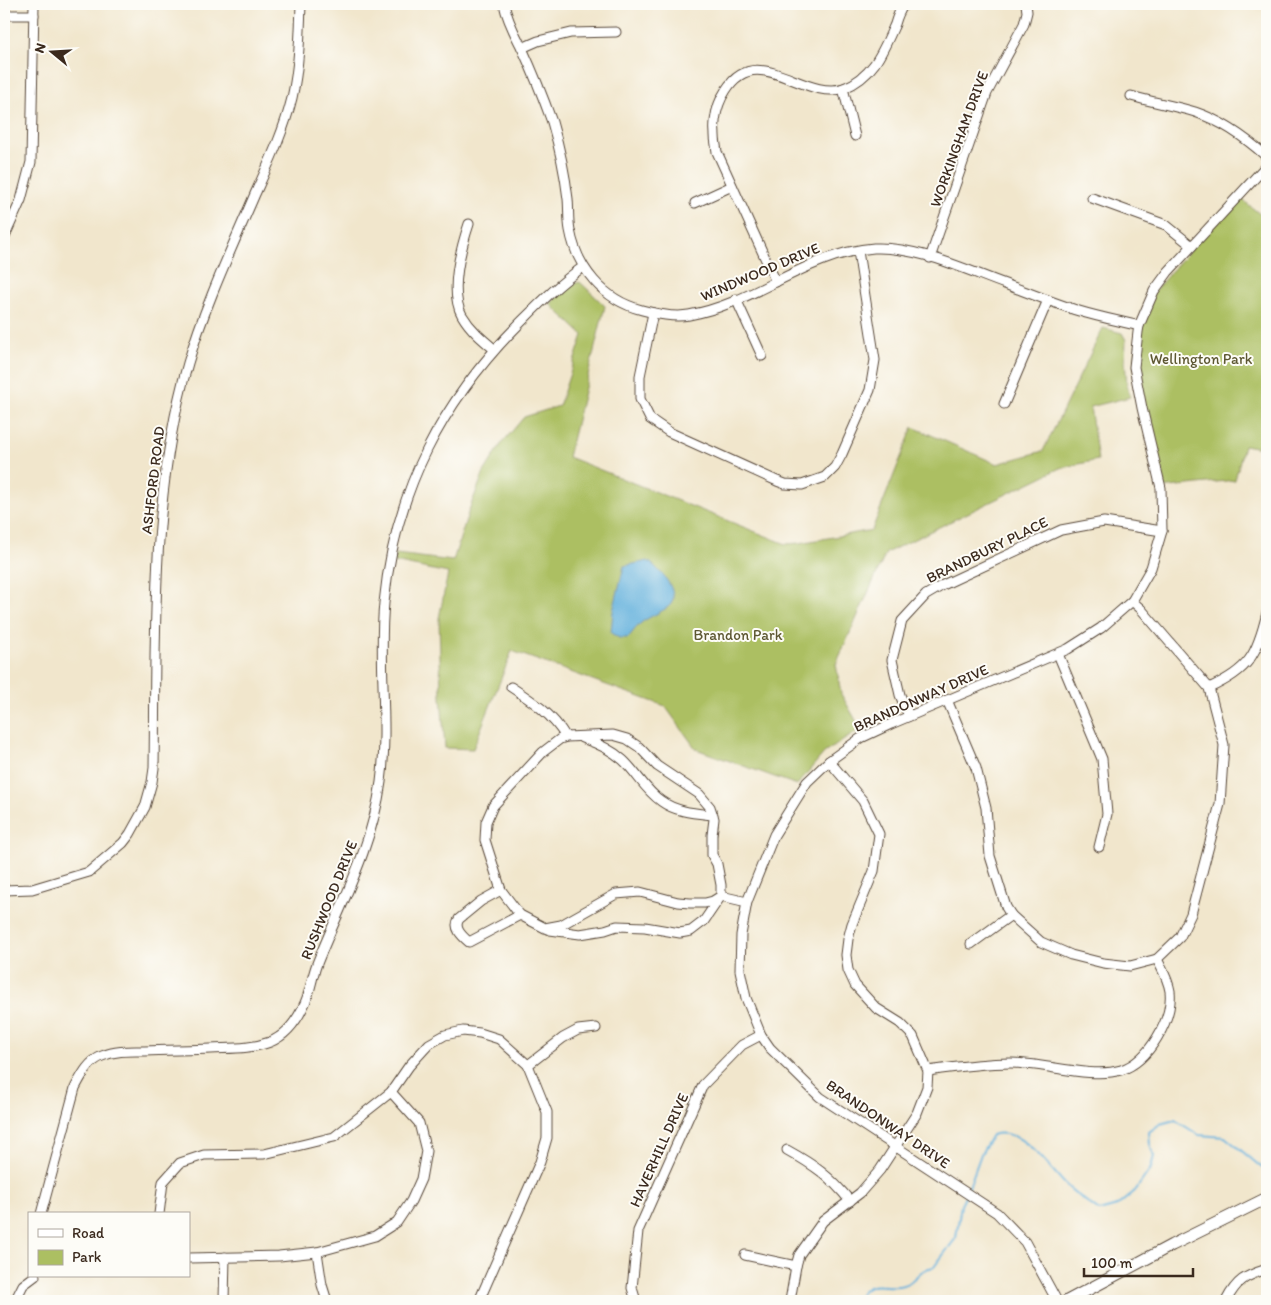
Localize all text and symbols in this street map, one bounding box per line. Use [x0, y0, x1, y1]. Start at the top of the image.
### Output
north arrow [28, 28, 78, 78]
text: N [31, 41, 50, 55]
street label: WORKINGHAM DRIVE [926, 68, 992, 210]
street label: WINDWOOD DRIVE [698, 239, 822, 305]
park label: Wellington Park [1150, 350, 1253, 368]
street label: ASHFORD ROAD [137, 425, 169, 535]
street label: BRANDBURY PLACE [923, 513, 1051, 587]
park label: Brandon Park [694, 626, 783, 644]
street label: BRANDONWAY DRIVE [851, 660, 991, 736]
street label: RUSHWOOD DRIVE [297, 838, 361, 962]
street label: BRANDONWAY DRIVE [823, 1076, 953, 1172]
street label: HAVERHILL DRIVE [626, 1090, 692, 1210]
legend [28, 1212, 190, 1278]
text: Road [72, 1224, 105, 1242]
scale bar [1084, 1245, 1192, 1277]
text: Park [72, 1248, 102, 1266]
text: 100 m [1091, 1254, 1133, 1272]

